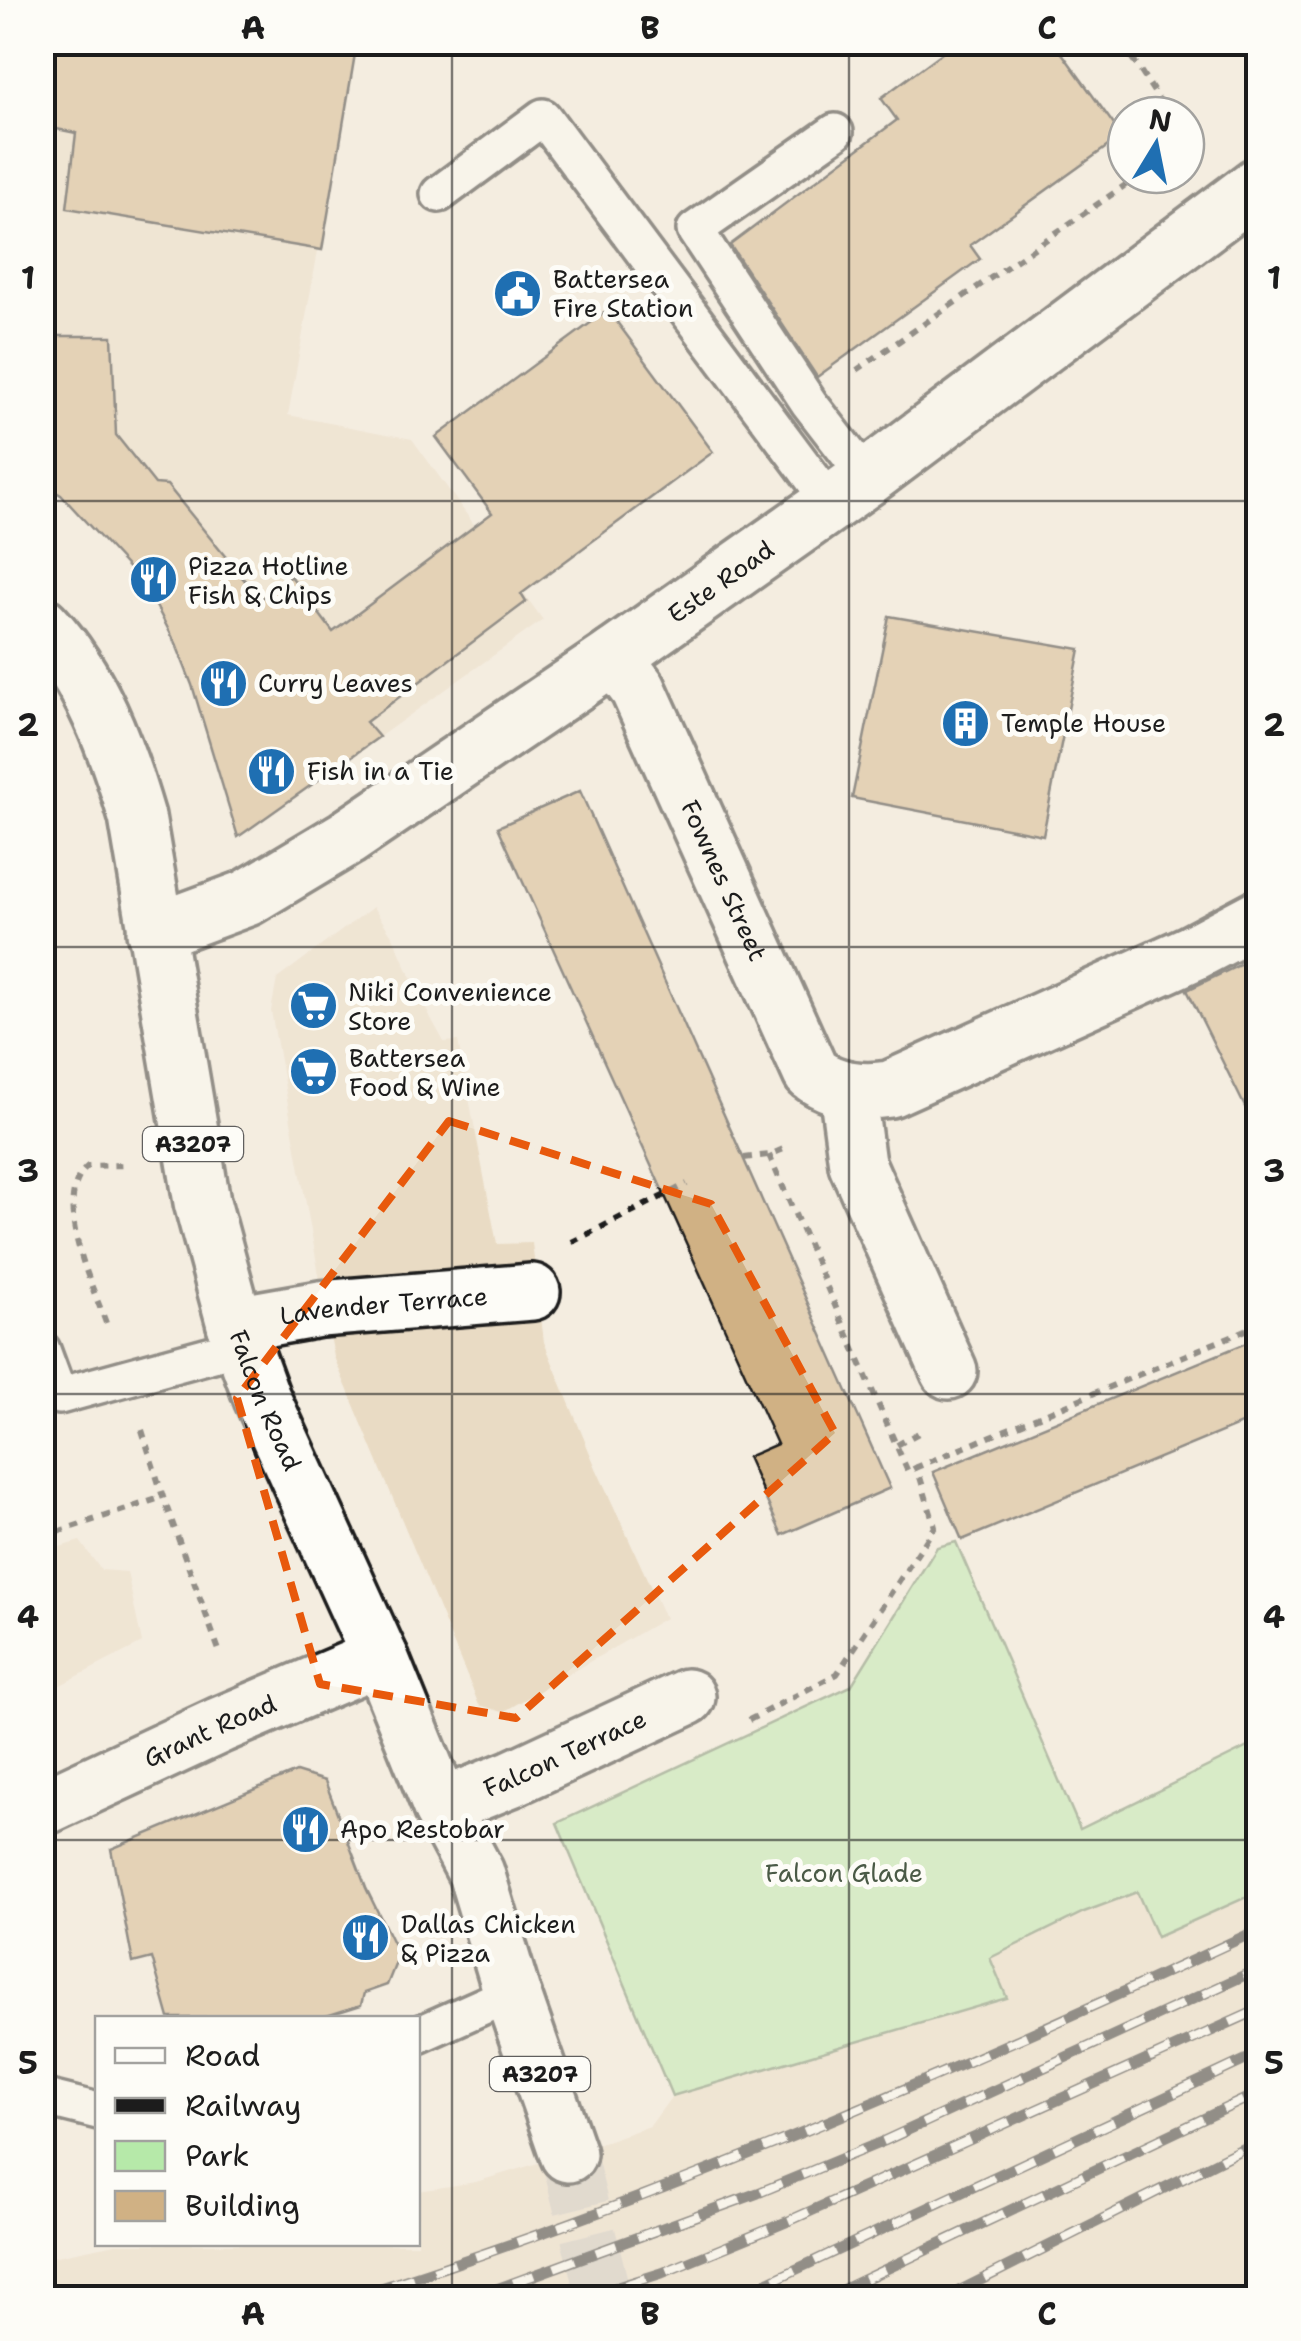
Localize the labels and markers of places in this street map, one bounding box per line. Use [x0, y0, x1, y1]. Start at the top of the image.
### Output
place label: Battersea Fire Station [553, 262, 693, 325]
public building icon: Battersea Fire Station [492, 267, 544, 319]
place label: Pizza Hotline Fish & Chips [188, 549, 349, 612]
restaurant icon: Pizza Hotline Fish & Chips [127, 554, 179, 606]
restaurant icon: Curry Leaves [197, 657, 249, 709]
place label: Curry Leaves [258, 666, 413, 700]
building icon: Temple House [940, 697, 992, 749]
place label: Temple House [1001, 706, 1166, 740]
restaurant icon: Fish in a Tie [246, 745, 298, 797]
place label: Fish in a Tie [307, 754, 454, 788]
place label: Niki Convenience Store [348, 975, 552, 1038]
supermarket icon: Niki Convenience Store [287, 980, 339, 1032]
place label: Battersea Food & Wine [349, 1041, 501, 1104]
supermarket icon: Battersea Food & Wine [288, 1046, 340, 1098]
restaurant icon: Apo Restobar [279, 1803, 331, 1855]
place label: Apo Restobar [340, 1812, 505, 1846]
place label: Dallas Chicken & Pizza [401, 1907, 576, 1970]
restaurant icon: Dallas Chicken & Pizza [340, 1912, 392, 1964]

